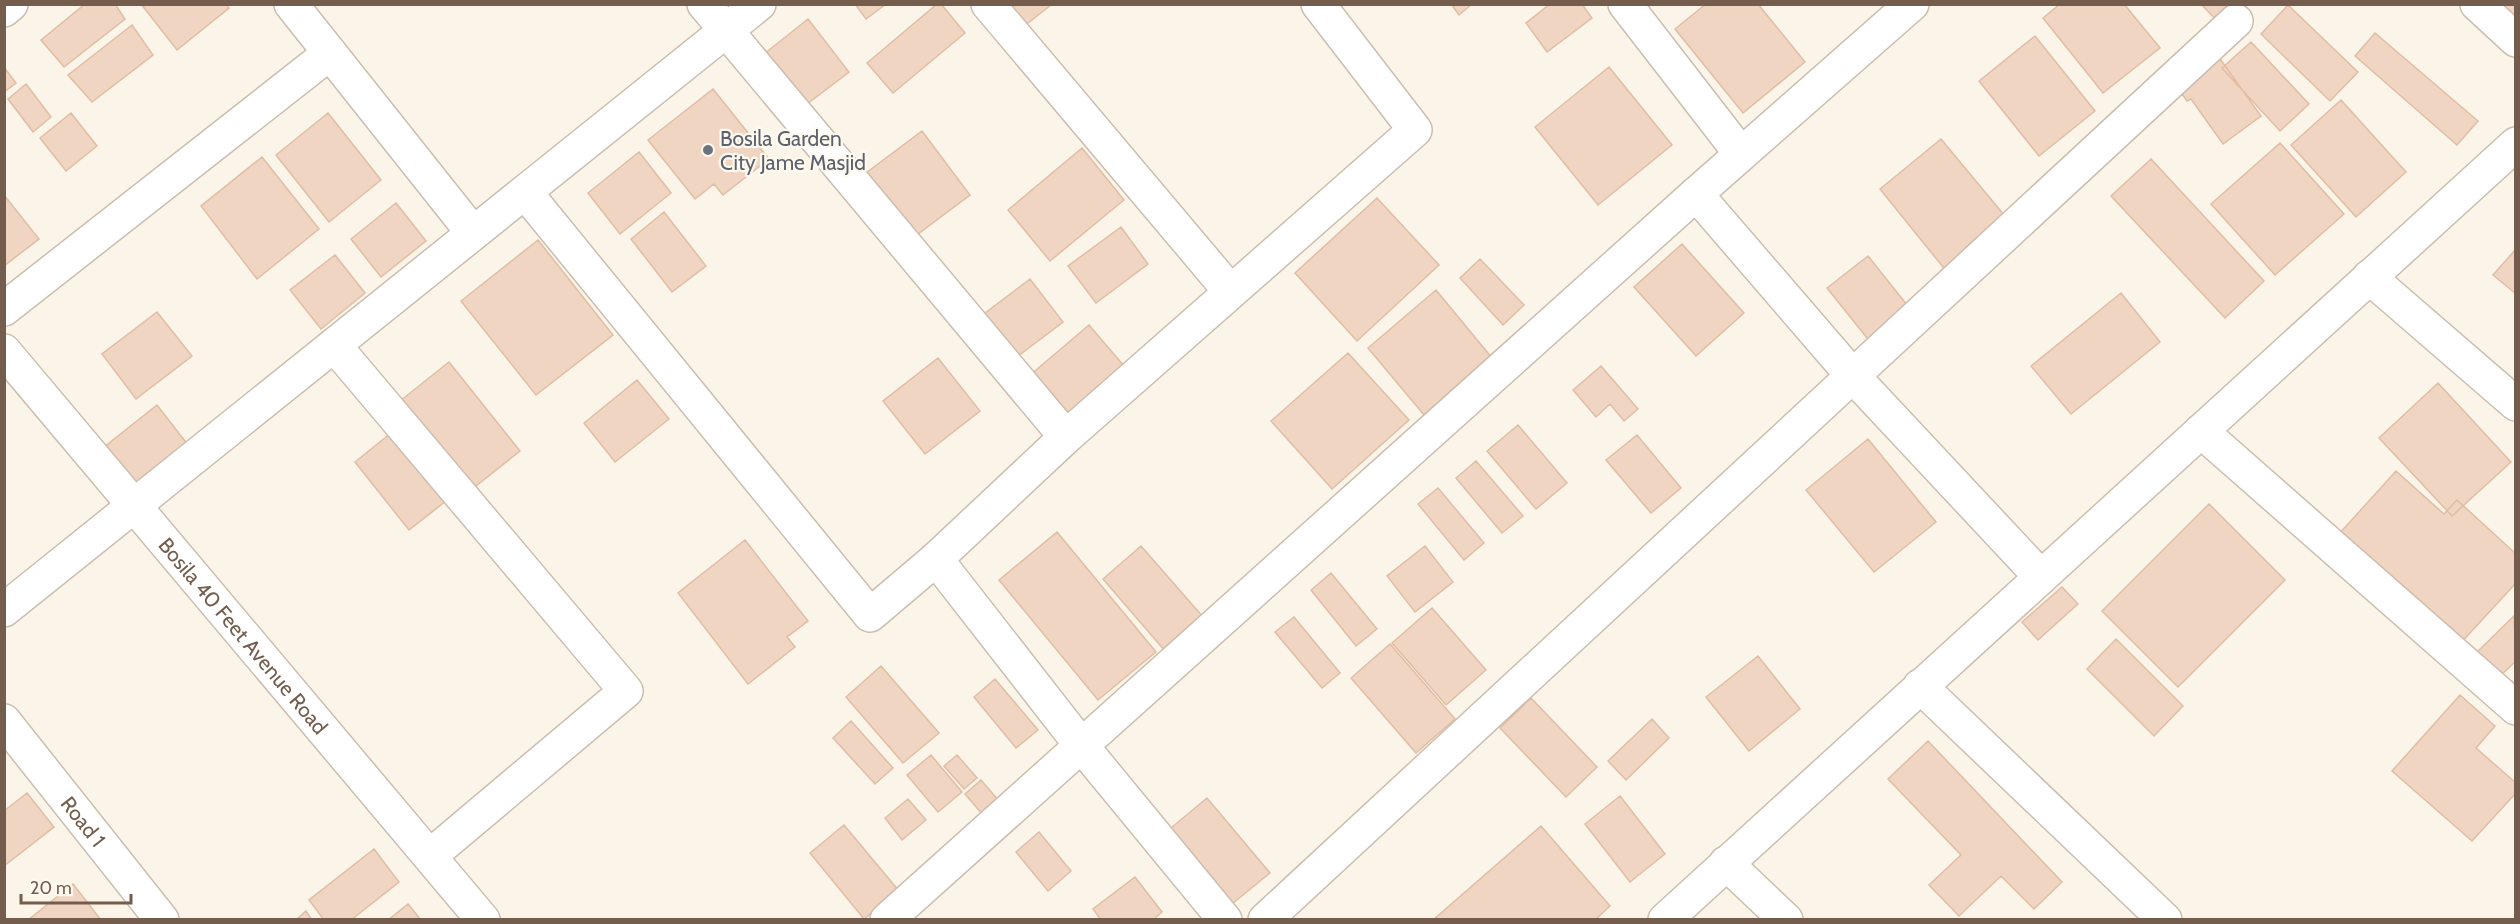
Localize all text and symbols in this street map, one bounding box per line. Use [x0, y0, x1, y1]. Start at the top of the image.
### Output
place label: Bosila Garden City Jame Masjid [720, 126, 866, 176]
marker: Bosila Garden City Jame Masjid [701, 143, 715, 157]
street label: Bosila 40 Feet Avenue Road [154, 532, 333, 739]
street label: Road 1 [56, 791, 111, 851]
scale bar [21, 867, 130, 905]
text: 20 m [30, 877, 72, 899]

